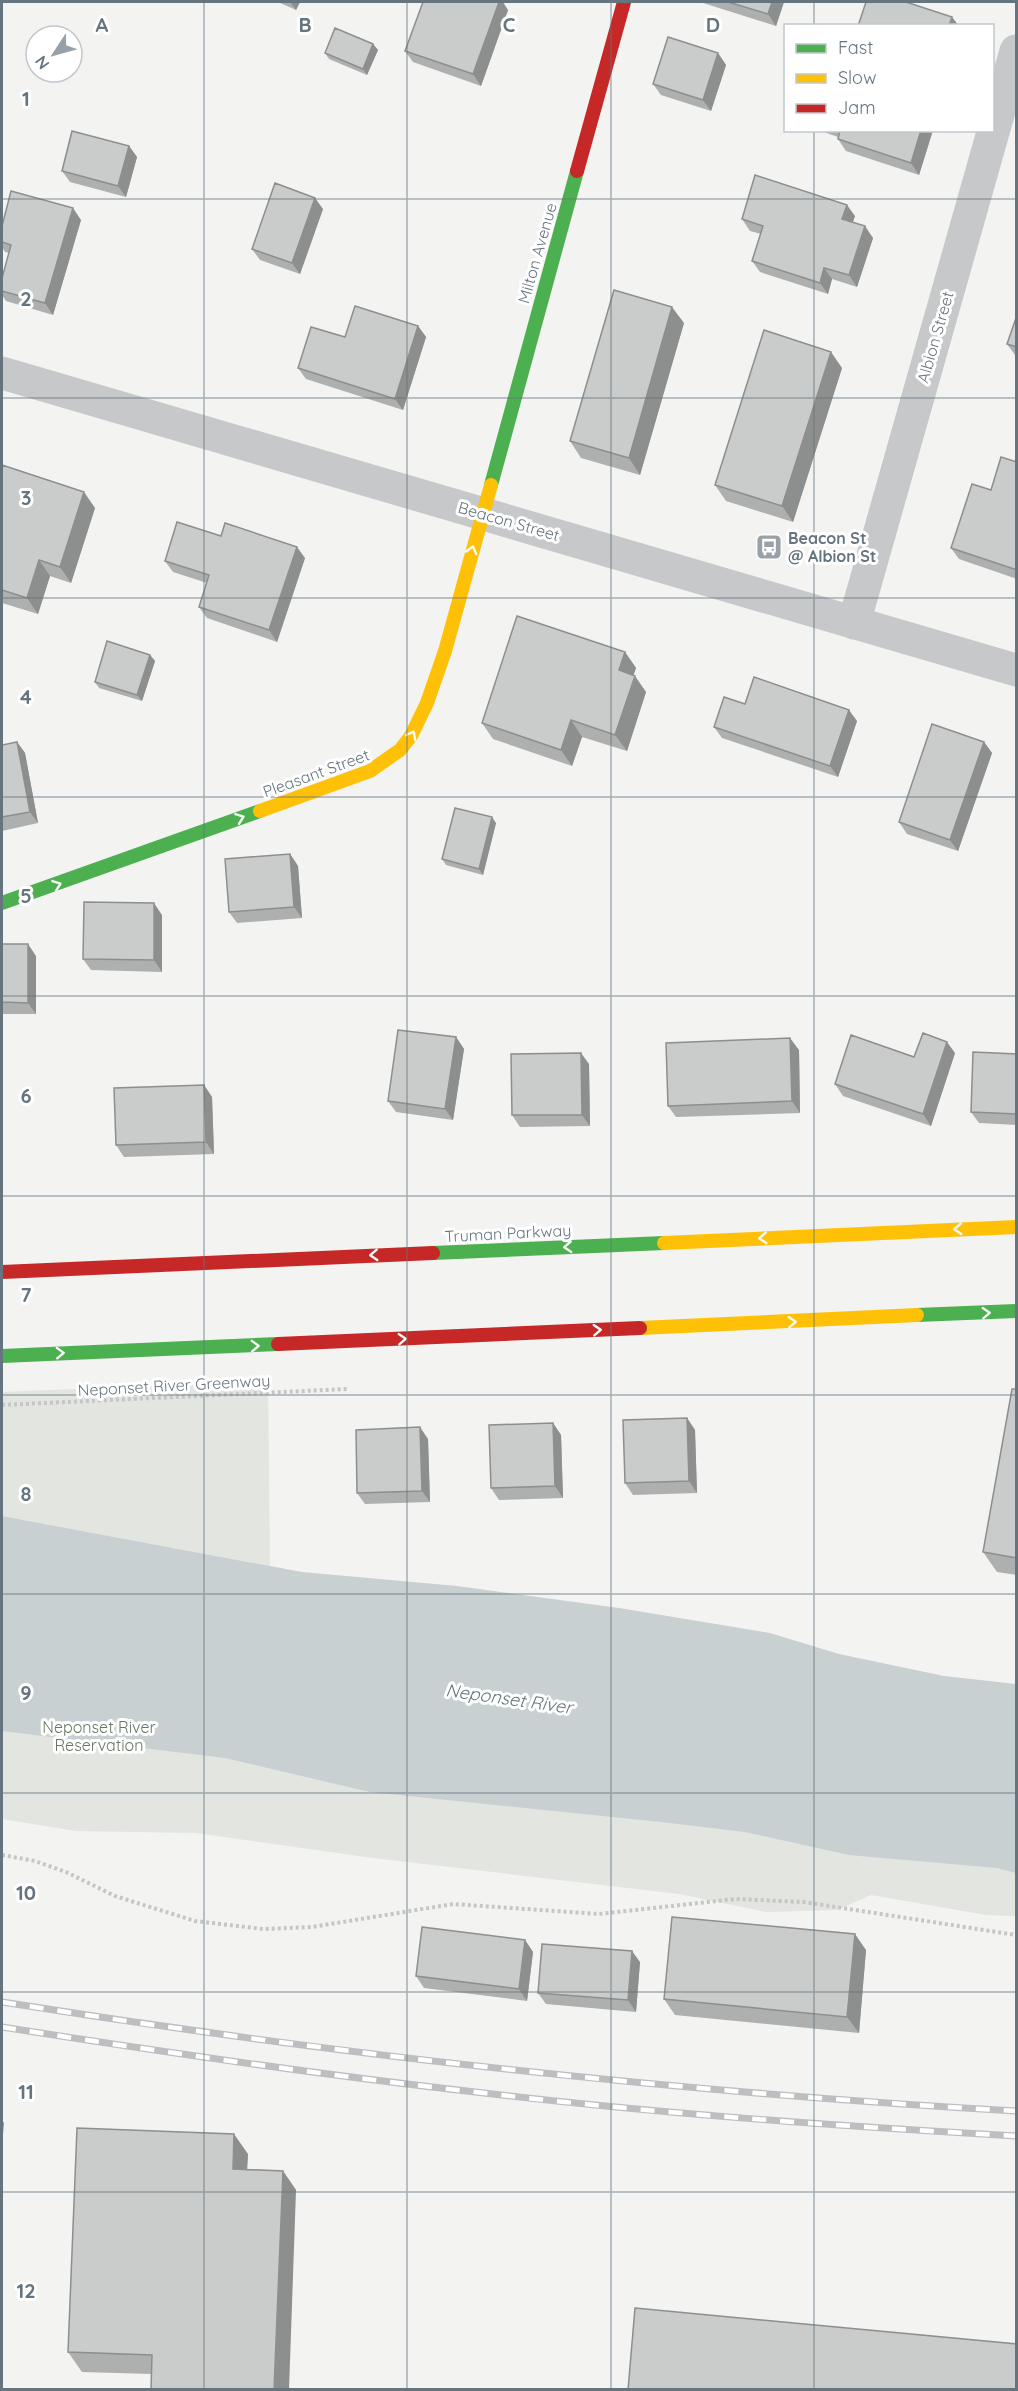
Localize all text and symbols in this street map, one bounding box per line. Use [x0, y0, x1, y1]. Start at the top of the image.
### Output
text: A [96, 12, 109, 37]
text: B [298, 12, 312, 37]
text: C [503, 12, 516, 37]
text: D [706, 12, 720, 37]
north arrow [24, 24, 84, 84]
legend [784, 24, 994, 132]
text: Fast [838, 36, 873, 59]
text: N [30, 52, 53, 73]
text: Slow [838, 66, 876, 89]
text: 1 [22, 86, 30, 111]
text: Jam [838, 96, 876, 119]
street label: Milton Avenue [513, 200, 561, 306]
text: 2 [20, 286, 32, 311]
street label: Albion Street [912, 289, 958, 385]
text: 3 [21, 485, 31, 510]
street label: Beacon Street [456, 497, 562, 545]
place label: Beacon St @ Albion St [788, 528, 876, 566]
bus stop icon: Beacon St @ Albion St [754, 532, 784, 562]
one-way arrow [465, 545, 478, 555]
text: 4 [20, 684, 32, 709]
one-way arrow [405, 730, 416, 741]
street label: Pleasant Street [260, 744, 372, 802]
one-way arrow [234, 813, 245, 826]
one-way arrow [51, 880, 62, 892]
text: 5 [20, 883, 32, 908]
text: 6 [20, 1083, 32, 1108]
street label: Truman Parkway [444, 1220, 572, 1246]
one-way arrow [954, 1223, 963, 1236]
one-way arrow [759, 1232, 768, 1245]
one-way arrow [564, 1240, 573, 1253]
one-way arrow [369, 1249, 378, 1262]
text: 7 [21, 1282, 32, 1307]
one-way arrow [982, 1306, 991, 1319]
one-way arrow [787, 1315, 796, 1328]
one-way arrow [592, 1324, 601, 1337]
one-way arrow [398, 1333, 407, 1346]
one-way arrow [250, 1339, 259, 1352]
one-way arrow [55, 1347, 64, 1360]
street label: Neponset River Greenway [77, 1370, 271, 1400]
text: 8 [21, 1481, 32, 1506]
water label: Neponset River [444, 1678, 576, 1719]
text: 9 [20, 1680, 32, 1705]
park label: Neponset River Reservation [42, 1717, 156, 1755]
text: 10 [16, 1880, 36, 1905]
text: 11 [18, 2079, 34, 2104]
text: 12 [16, 2278, 36, 2303]

